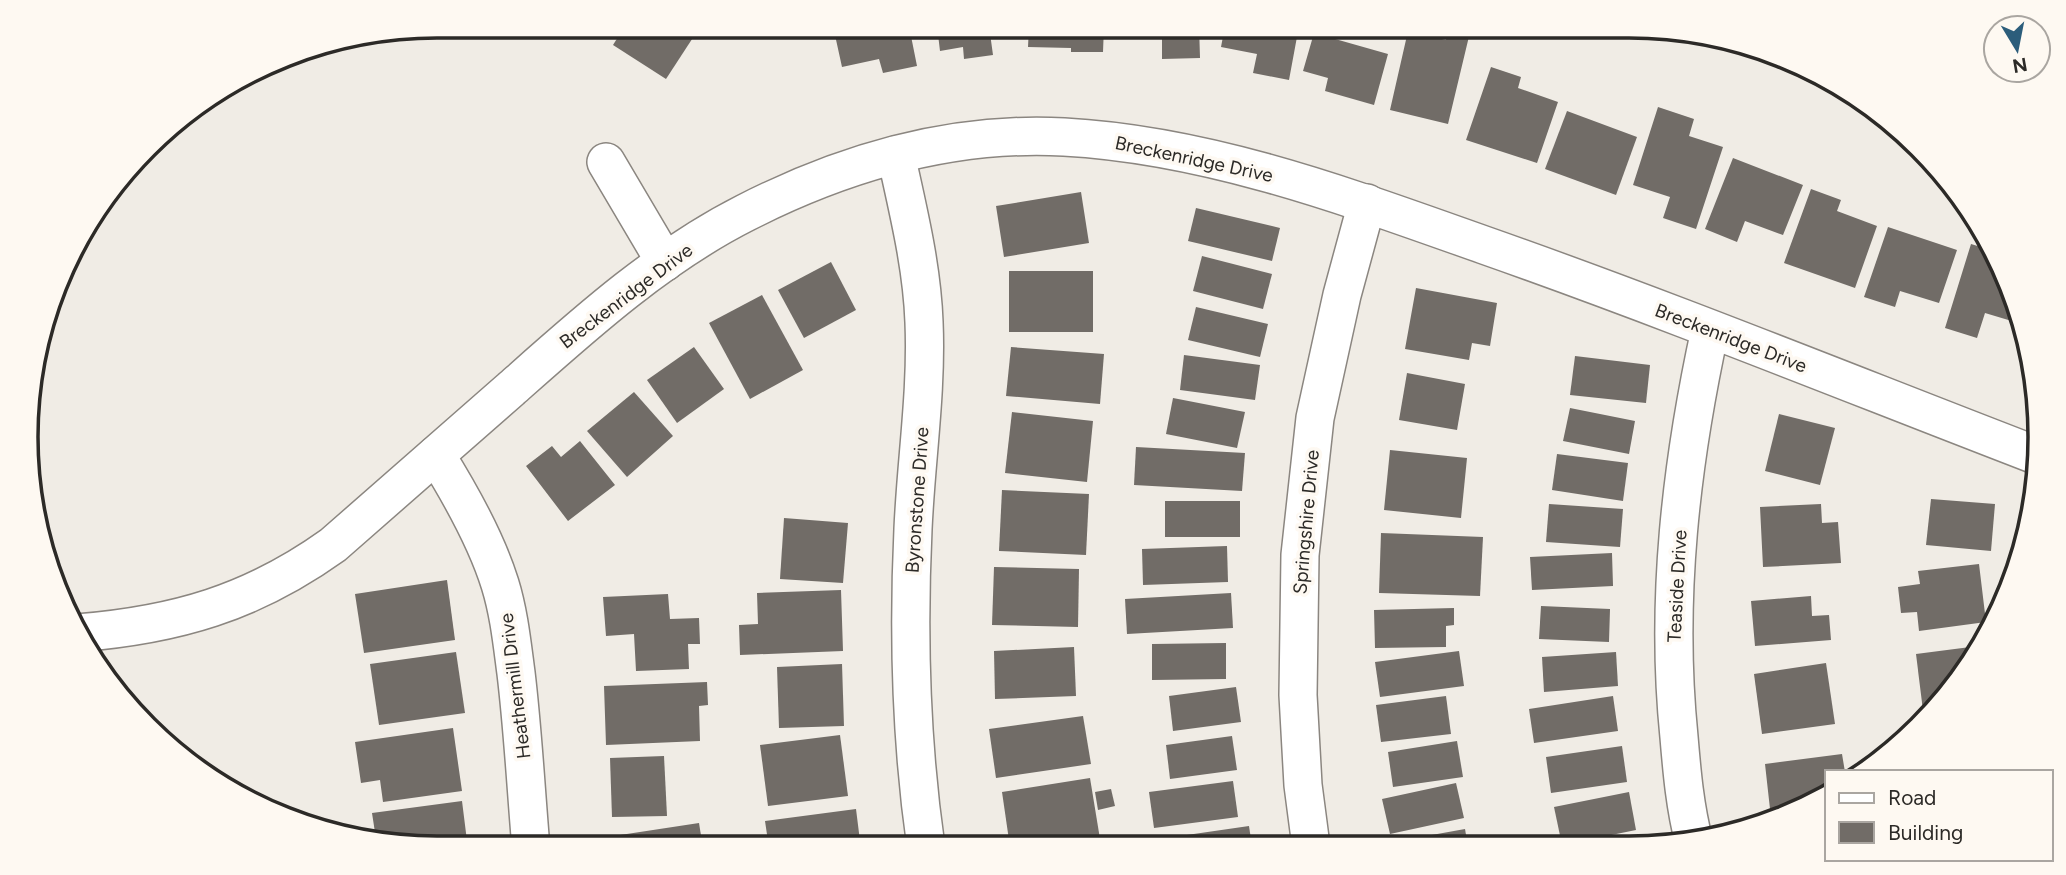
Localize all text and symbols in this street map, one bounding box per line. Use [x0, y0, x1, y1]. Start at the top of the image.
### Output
north arrow [1982, 14, 2052, 84]
text: N [2011, 53, 2029, 78]
street label: Breckenridge Drive [1113, 131, 1275, 187]
street label: Breckenridge Drive [555, 238, 697, 354]
street label: Breckenridge Drive [1652, 298, 1810, 378]
street label: Byronstone Drive [900, 426, 934, 574]
street label: Springshire Drive [1288, 449, 1324, 595]
street label: Teaside Drive [1663, 529, 1691, 643]
street label: Heathermill Drive [495, 612, 535, 760]
legend [1825, 770, 2052, 861]
text: Road [1888, 785, 1936, 810]
text: Building [1888, 820, 1963, 845]

